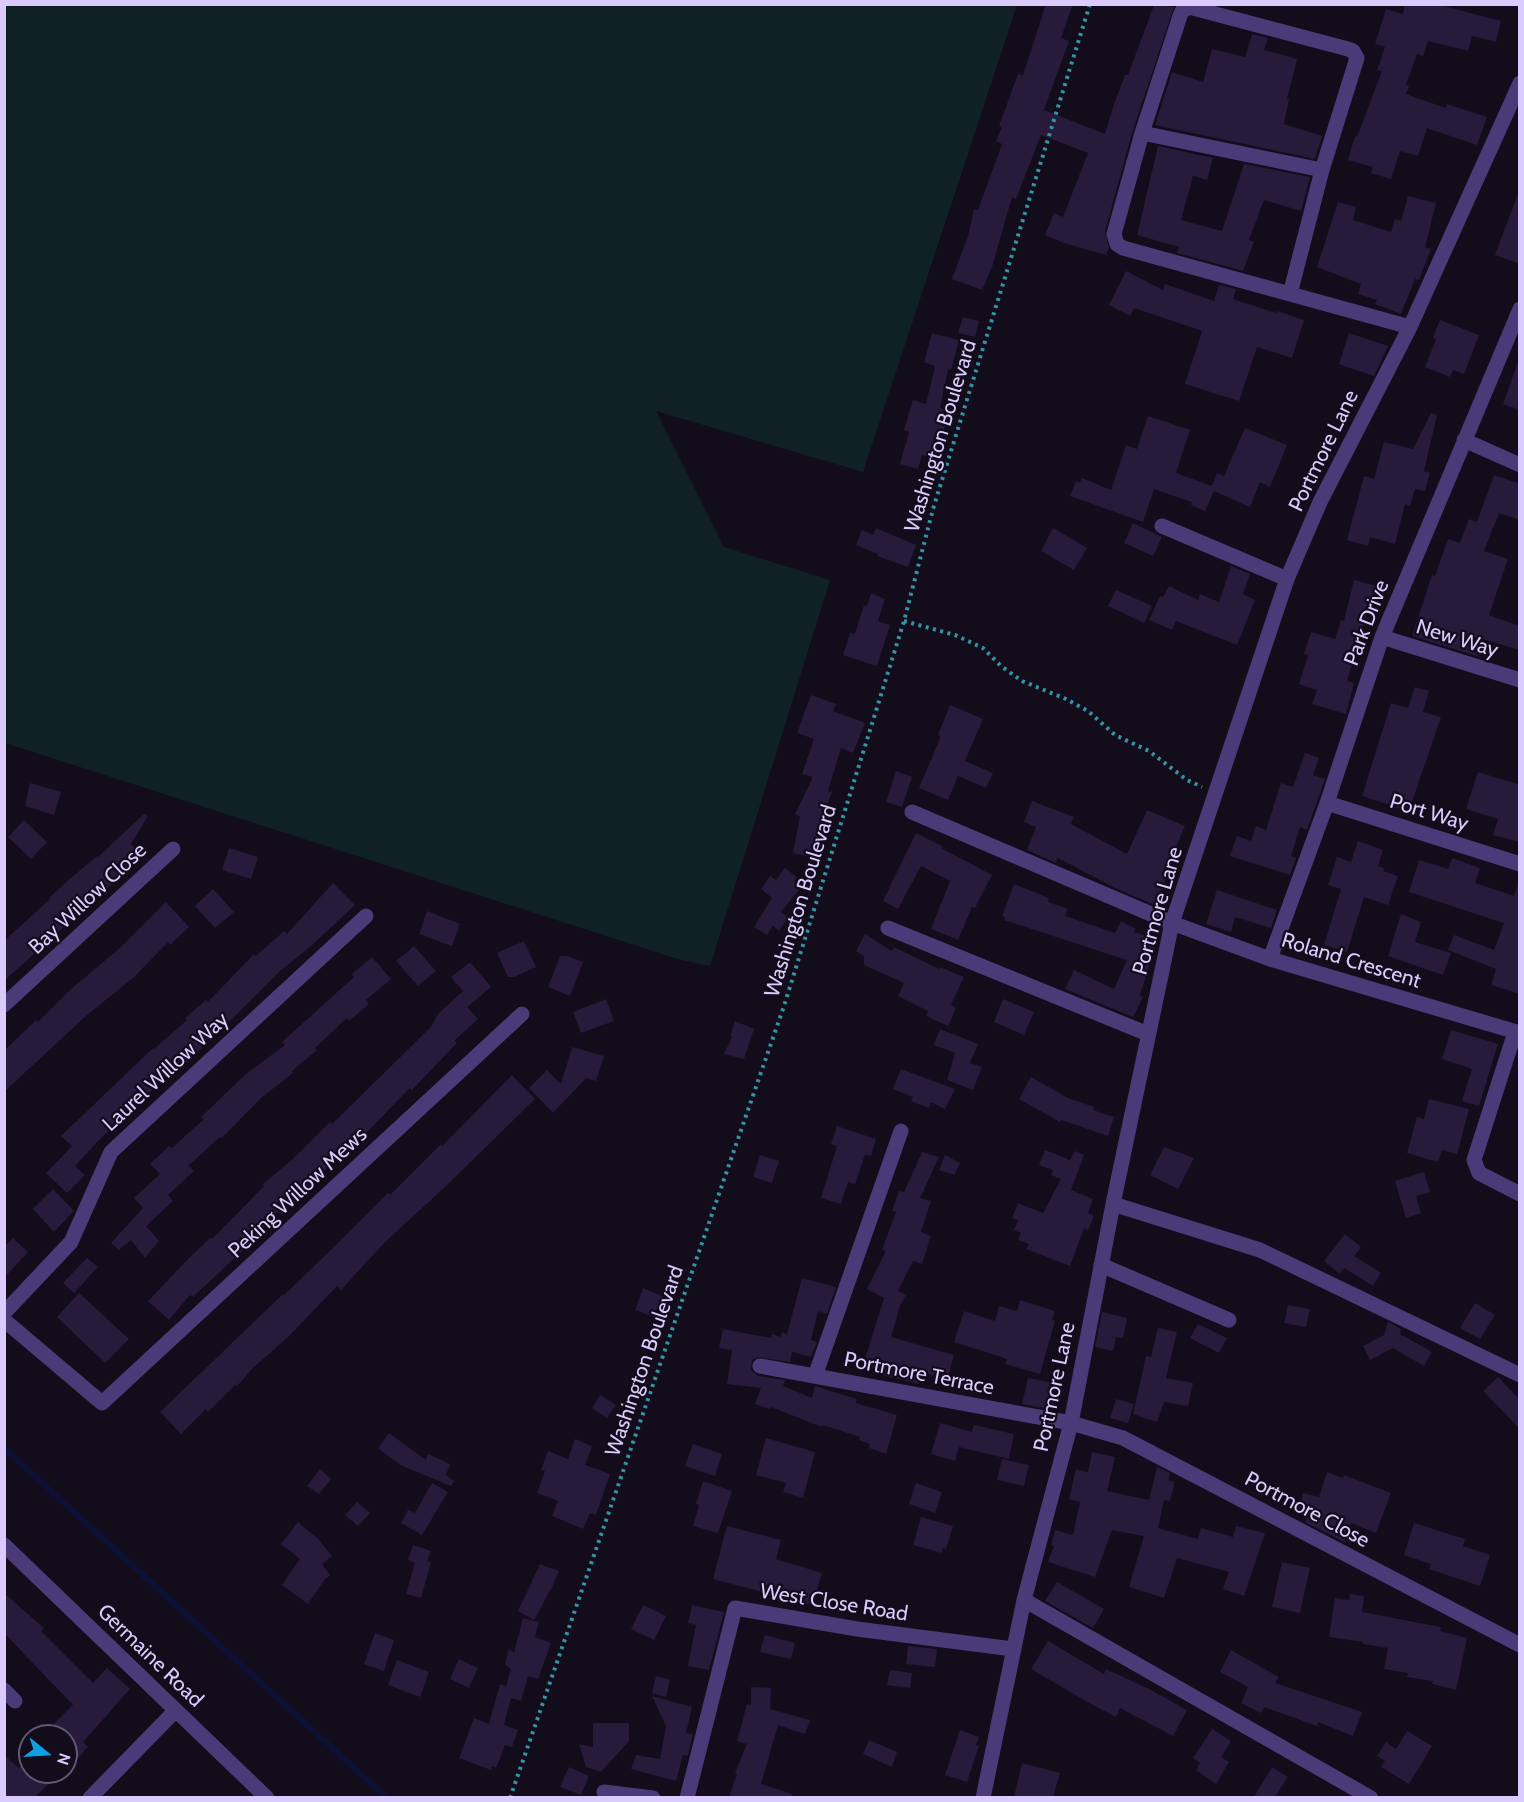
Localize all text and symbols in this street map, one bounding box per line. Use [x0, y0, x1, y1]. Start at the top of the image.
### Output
street label: Washington Boulevard [900, 337, 982, 535]
street label: Portmore Lane [1284, 386, 1364, 516]
street label: Park Drive [1339, 577, 1395, 669]
street label: New Way [1413, 615, 1501, 663]
street label: Port Way [1387, 789, 1471, 837]
street label: Washington Boulevard [760, 802, 842, 1000]
street label: Bay Willow Close [24, 838, 152, 960]
street label: Portmore Lane [1128, 844, 1188, 978]
street label: Roland Crescent [1278, 928, 1424, 994]
street label: Laurel Willow Way [98, 1007, 234, 1137]
street label: Peking Willow Mews [224, 1122, 372, 1264]
street label: Washington Boulevard [601, 1262, 689, 1460]
street label: Portmore Lane [1029, 1320, 1081, 1454]
street label: Portmore Terrace [842, 1347, 996, 1401]
street label: Portmore Close [1240, 1467, 1374, 1553]
street label: West Close Road [758, 1579, 910, 1627]
street label: Germaine Road [92, 1599, 208, 1713]
north arrow [18, 1724, 78, 1784]
text: N [53, 1751, 74, 1767]

